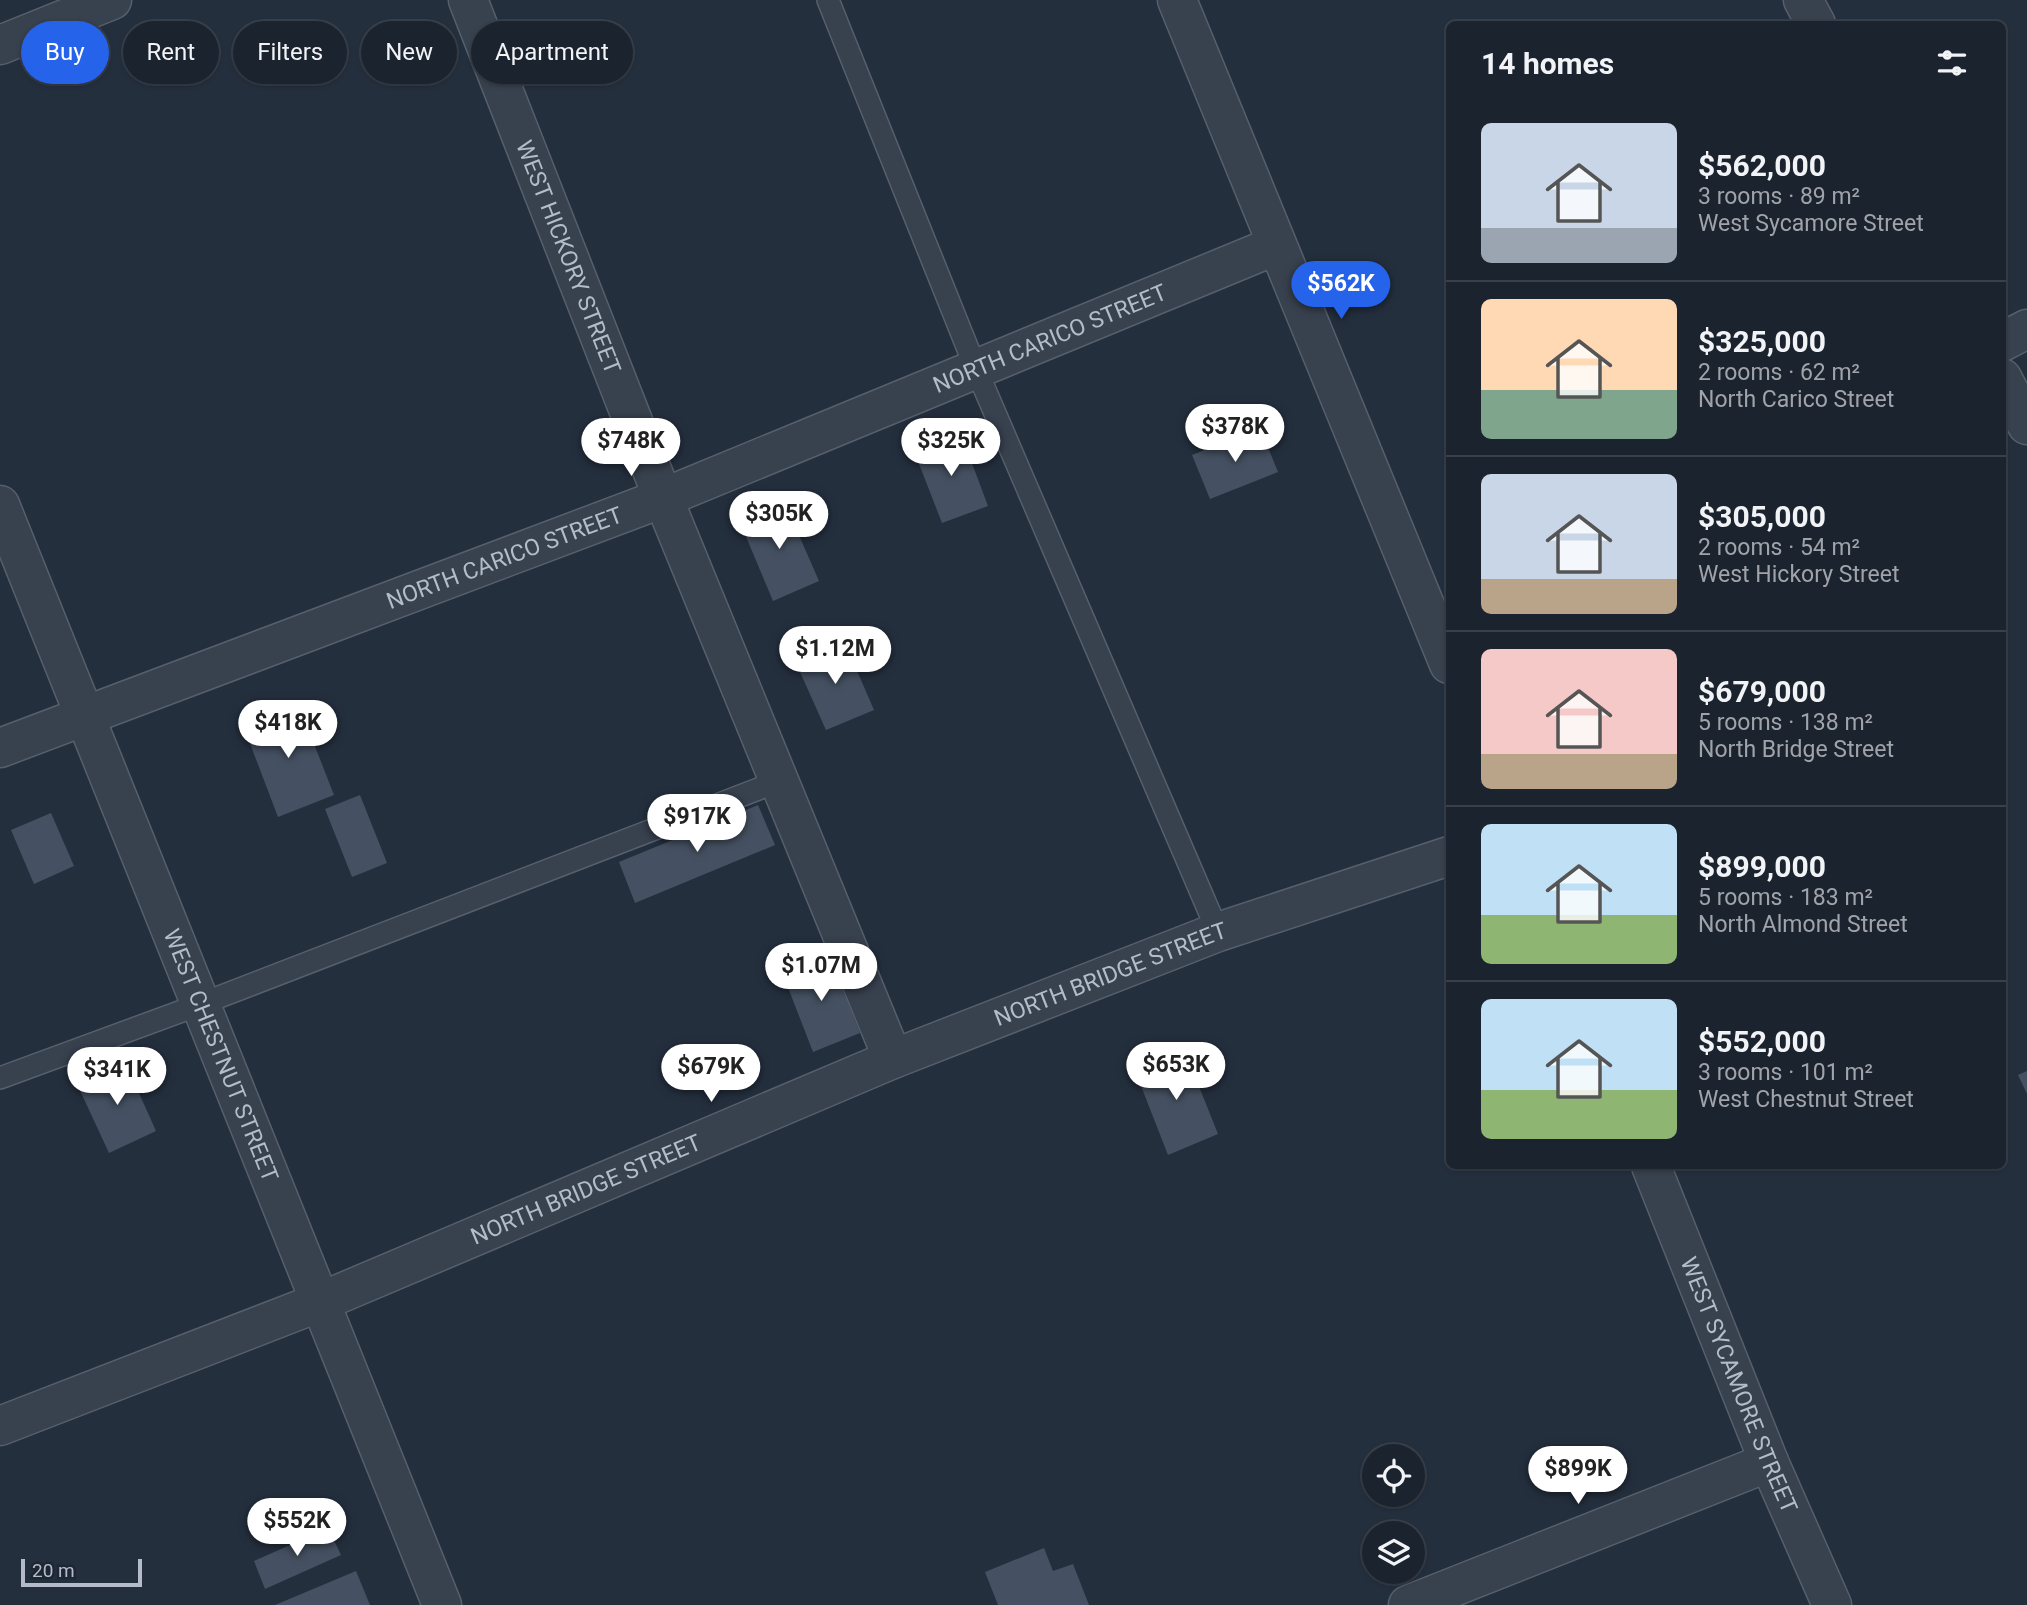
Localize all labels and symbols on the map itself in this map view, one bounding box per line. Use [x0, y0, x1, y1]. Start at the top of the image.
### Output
street label: WEST HICKORY STREET [511, 136, 627, 378]
pin: $562K [1292, 262, 1390, 321]
street label: NORTH CARICO STREET [929, 278, 1171, 399]
pin: $378K [1186, 405, 1284, 464]
pin: $748K [582, 419, 680, 478]
pin: $325K [902, 419, 1000, 478]
pin: $305K [730, 491, 828, 551]
street label: NORTH CARICO STREET [383, 501, 626, 615]
pin: $1.12M [778, 626, 892, 686]
pin: $418K [239, 700, 337, 760]
pin: $917K [648, 794, 746, 854]
street label: NORTH BRIDGE STREET [990, 917, 1230, 1032]
street label: WEST CHESTNUT STREET [158, 925, 284, 1186]
pin: $1.07M [764, 944, 878, 1003]
pin: $653K [1127, 1042, 1225, 1102]
pin: $679K [662, 1044, 760, 1104]
pin: $341K [68, 1048, 166, 1107]
street label: NORTH BRIDGE STREET [467, 1128, 705, 1250]
street label: WEST SYCAMORE STREET [1675, 1253, 1803, 1517]
pin: $899K [1529, 1446, 1627, 1506]
pin: $552K [248, 1498, 346, 1558]
scale bar [21, 1556, 142, 1588]

